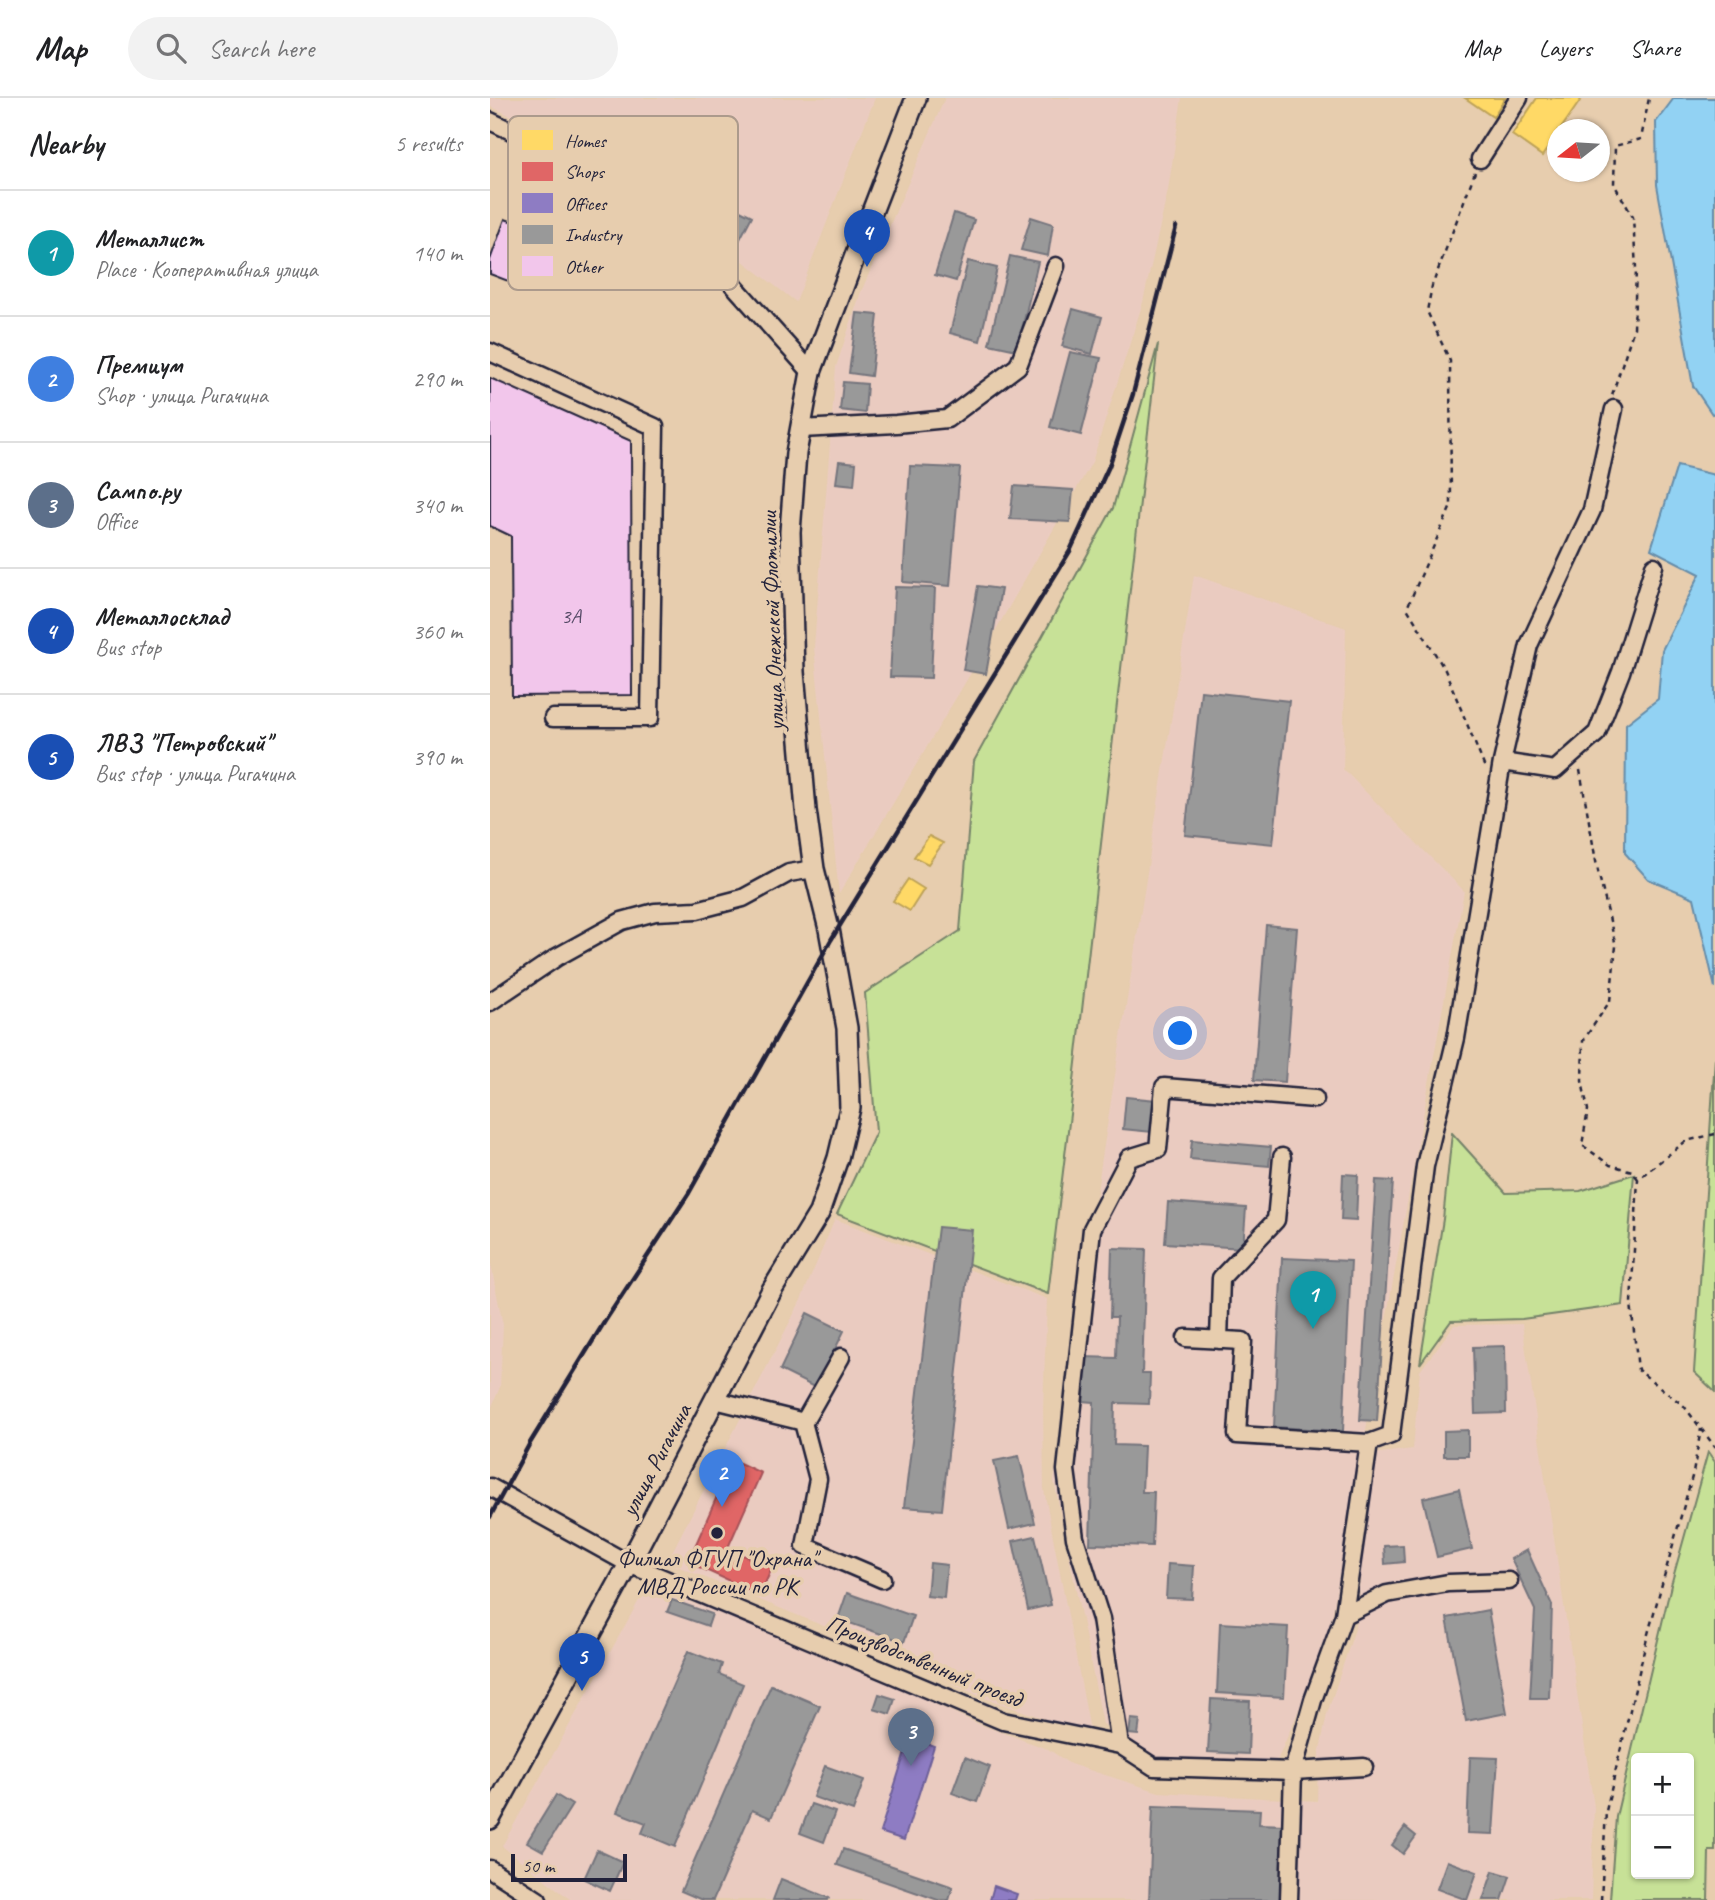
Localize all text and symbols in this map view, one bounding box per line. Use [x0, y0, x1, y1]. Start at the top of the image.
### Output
search box [128, 17, 618, 80]
text: Map [35, 27, 86, 69]
icon: search [152, 29, 190, 67]
text: Search here [208, 32, 314, 65]
text: Map [1464, 33, 1501, 63]
text: Layers [1539, 33, 1592, 63]
text: Share [1630, 33, 1680, 63]
legend [508, 116, 738, 290]
north arrow [1547, 119, 1610, 182]
text: Nearby [28, 125, 104, 163]
text: 5 results [395, 129, 462, 158]
text: Homes [565, 129, 607, 153]
text: Shops [565, 160, 605, 184]
text: Offices [565, 192, 608, 216]
pin: 4 [844, 209, 890, 267]
text: Металлист [95, 222, 203, 255]
text: Industry [565, 223, 623, 247]
text: 1 [46, 239, 56, 268]
text: 140 m [413, 239, 462, 268]
text: Place · Кооперативная улица [95, 255, 317, 284]
text: Other [565, 255, 605, 279]
text: Премиум [95, 348, 182, 381]
text: 2 [46, 365, 56, 394]
text: 290 m [413, 365, 462, 394]
text: Shop · улица Ригачина [95, 381, 268, 410]
text: Сампо.ру [95, 474, 180, 507]
text: 3 [46, 491, 56, 520]
text: 340 m [413, 491, 462, 520]
text: Office [95, 507, 137, 536]
street label: улица Онежской Флотилии [753, 509, 791, 733]
text: Металлосклад [95, 600, 228, 633]
house number: 3А [561, 603, 582, 629]
text: 4 [46, 617, 56, 646]
text: 360 m [413, 617, 462, 646]
text: Bus stop [95, 633, 161, 662]
text: ЛВЗ "Петровский" [95, 726, 271, 759]
text: 5 [46, 743, 56, 772]
text: 390 m [413, 743, 462, 772]
text: Bus stop · улица Ригачина [95, 759, 295, 788]
your location [1163, 1016, 1197, 1050]
pin: 1 [1290, 1271, 1336, 1329]
street label: улица Ригачина [613, 1397, 699, 1523]
pin: 2 [699, 1449, 745, 1507]
marker: Филиал ФГУП "Охрана" МВД России по РК [709, 1525, 725, 1541]
place label: Филиал ФГУП "Охрана" МВД России по РК [617, 1543, 822, 1601]
street label: Производственный проезд [822, 1608, 1029, 1715]
pin: 5 [559, 1633, 605, 1691]
pin: 3 [888, 1708, 934, 1766]
map controls [1631, 1753, 1694, 1879]
button: + [1631, 1753, 1694, 1816]
button: − [1631, 1816, 1694, 1879]
scale bar [511, 1851, 626, 1883]
text: 50 m [522, 1854, 554, 1878]

